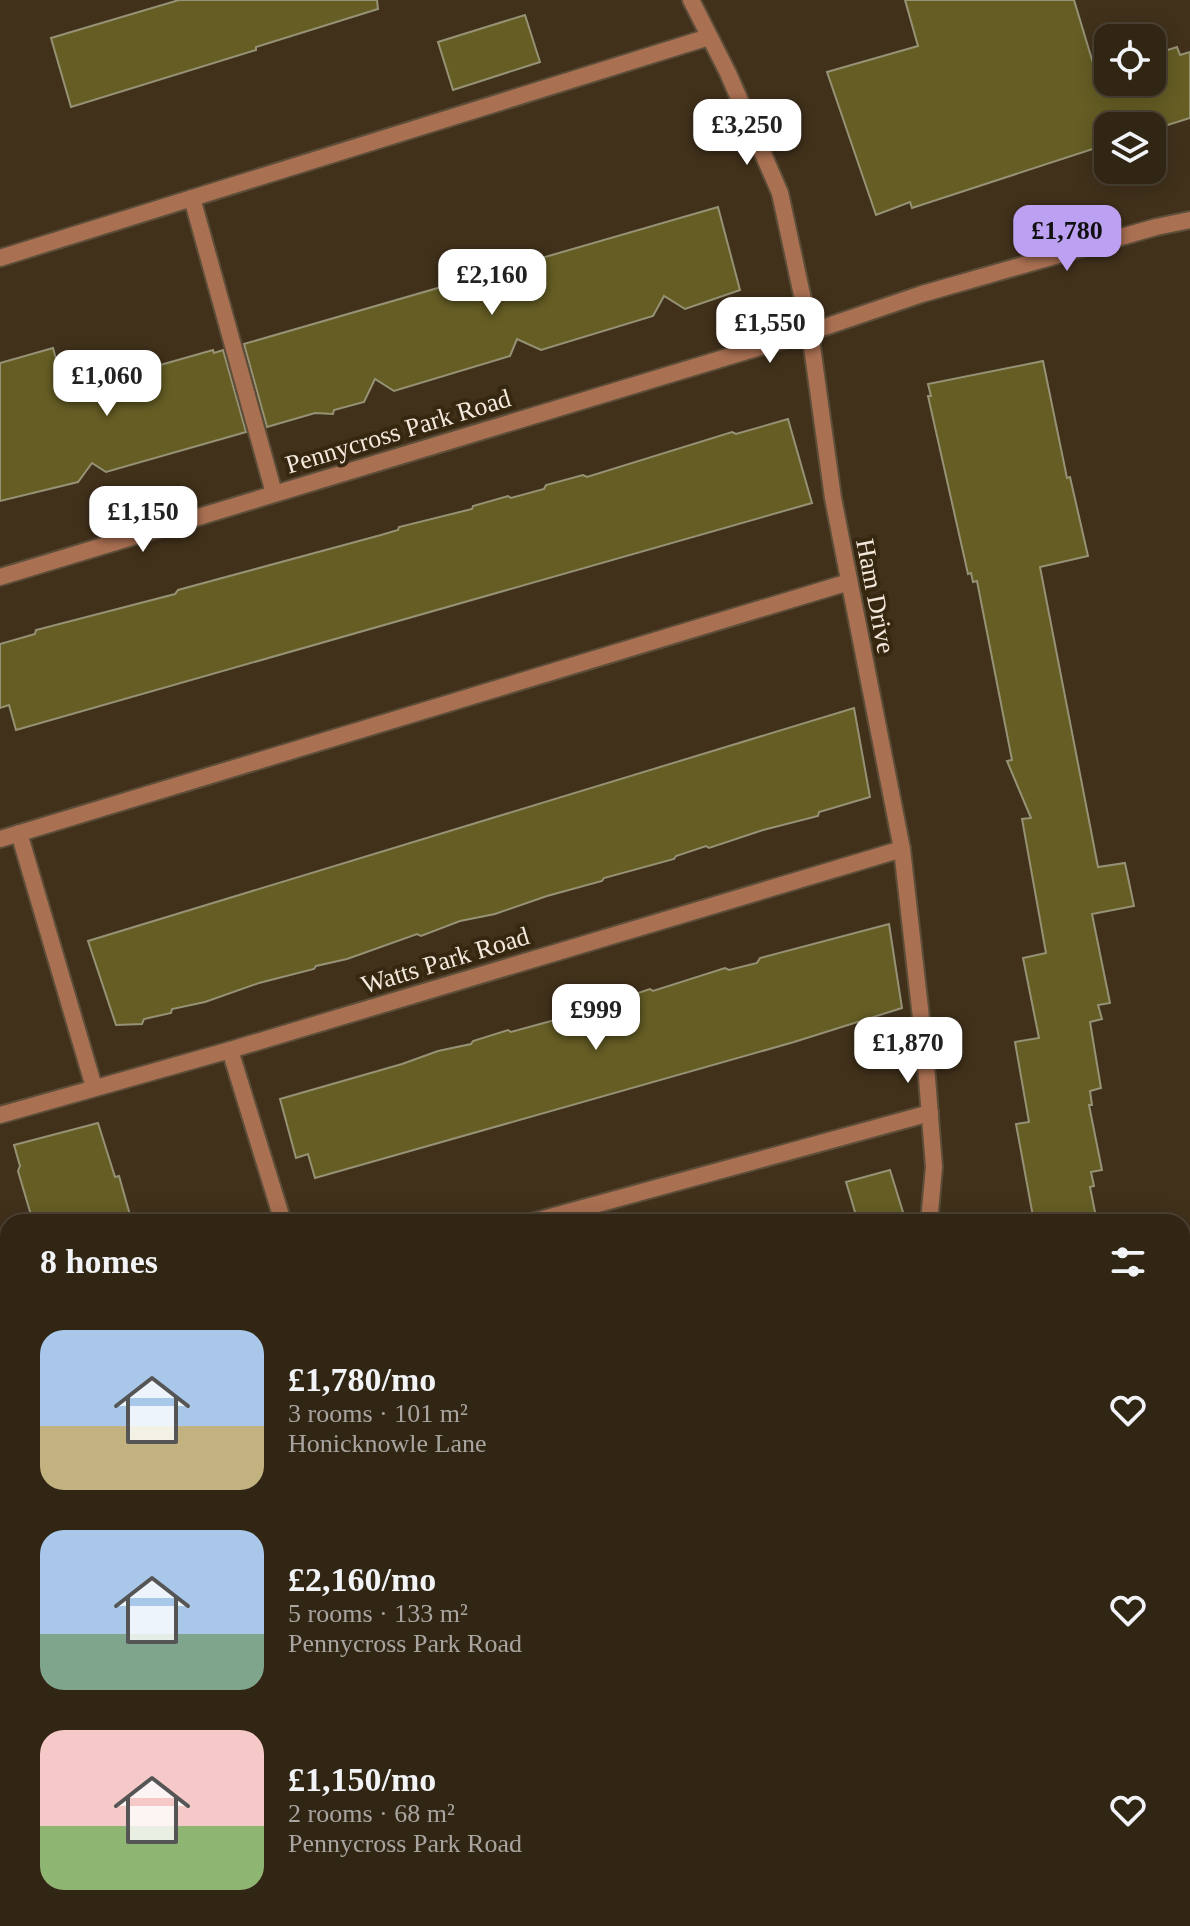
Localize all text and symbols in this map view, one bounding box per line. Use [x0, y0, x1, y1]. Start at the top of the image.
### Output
map controls [1094, 24, 1166, 184]
button: locate [1094, 24, 1166, 96]
pin: £3,250 [682, 99, 812, 167]
text: £3,250 [711, 110, 783, 139]
button: layers [1094, 112, 1166, 184]
pin: £1,780 [1002, 205, 1132, 273]
text: £1,780 [1031, 216, 1103, 245]
pin: £2,160 [427, 249, 557, 317]
text: £2,160 [456, 260, 528, 289]
pin: £1,550 [705, 297, 835, 365]
text: £1,550 [734, 308, 806, 337]
pin: £1,060 [42, 350, 172, 418]
text: £1,060 [71, 361, 143, 390]
street label: Pennycross Park Road [282, 383, 514, 480]
pin: £1,150 [78, 486, 208, 554]
text: £1,150 [107, 497, 179, 526]
street label: Ham Drive [850, 536, 901, 656]
street label: Watts Park Road [358, 921, 533, 1000]
pin: £999 [549, 984, 643, 1052]
text: £999 [570, 995, 622, 1024]
pin: £1,870 [843, 1017, 973, 1085]
text: £1,870 [872, 1028, 944, 1057]
icon: filters [1106, 1240, 1150, 1284]
text: 8 homes [40, 1243, 158, 1280]
text: £1,780/mo [288, 1361, 436, 1398]
icon: home [104, 1362, 200, 1458]
icon: heart [1106, 1388, 1150, 1432]
text: 3 rooms · 101 m² [288, 1399, 468, 1428]
text: Honicknowle Lane [288, 1429, 487, 1458]
text: £2,160/mo [288, 1561, 436, 1598]
icon: home [104, 1562, 200, 1658]
icon: heart [1106, 1588, 1150, 1632]
text: 5 rooms · 133 m² [288, 1599, 468, 1628]
text: Pennycross Park Road [288, 1629, 522, 1658]
text: £1,150/mo [288, 1761, 436, 1798]
icon: home [104, 1762, 200, 1858]
icon: heart [1106, 1788, 1150, 1832]
text: 2 rooms · 68 m² [288, 1799, 455, 1828]
text: Pennycross Park Road [288, 1829, 522, 1858]

